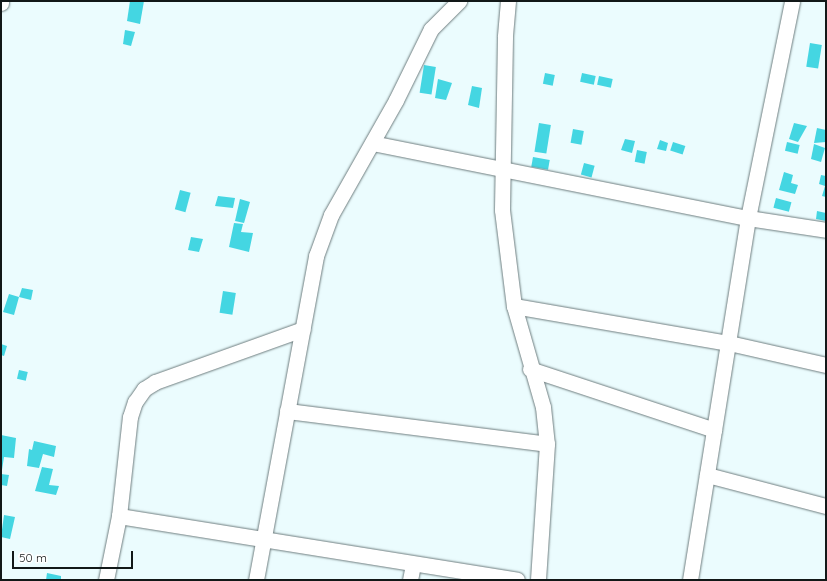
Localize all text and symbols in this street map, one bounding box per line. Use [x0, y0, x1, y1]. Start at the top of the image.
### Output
scale bar [14, 543, 135, 569]
text: 50 m [19, 550, 47, 565]

